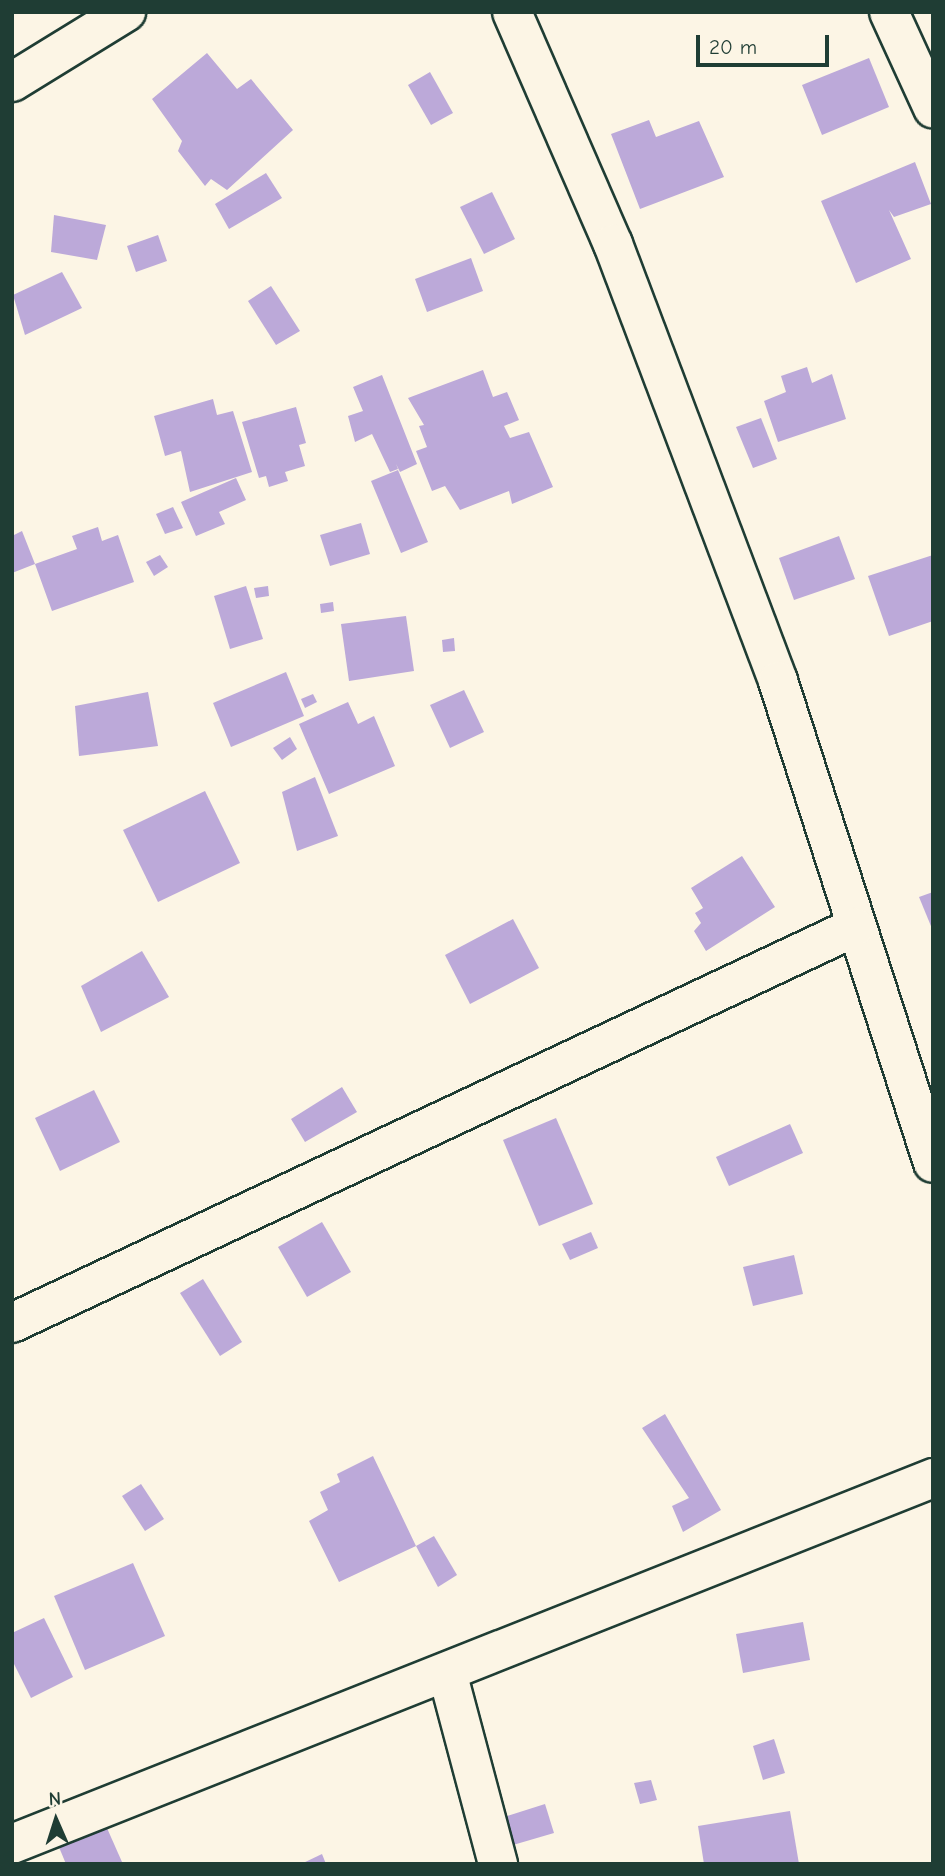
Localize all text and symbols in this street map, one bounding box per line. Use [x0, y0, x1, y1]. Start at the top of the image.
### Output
scale bar [700, 21, 833, 65]
text: 20 m [709, 35, 757, 59]
north arrow [21, 1785, 91, 1855]
text: N [48, 1788, 62, 1810]

